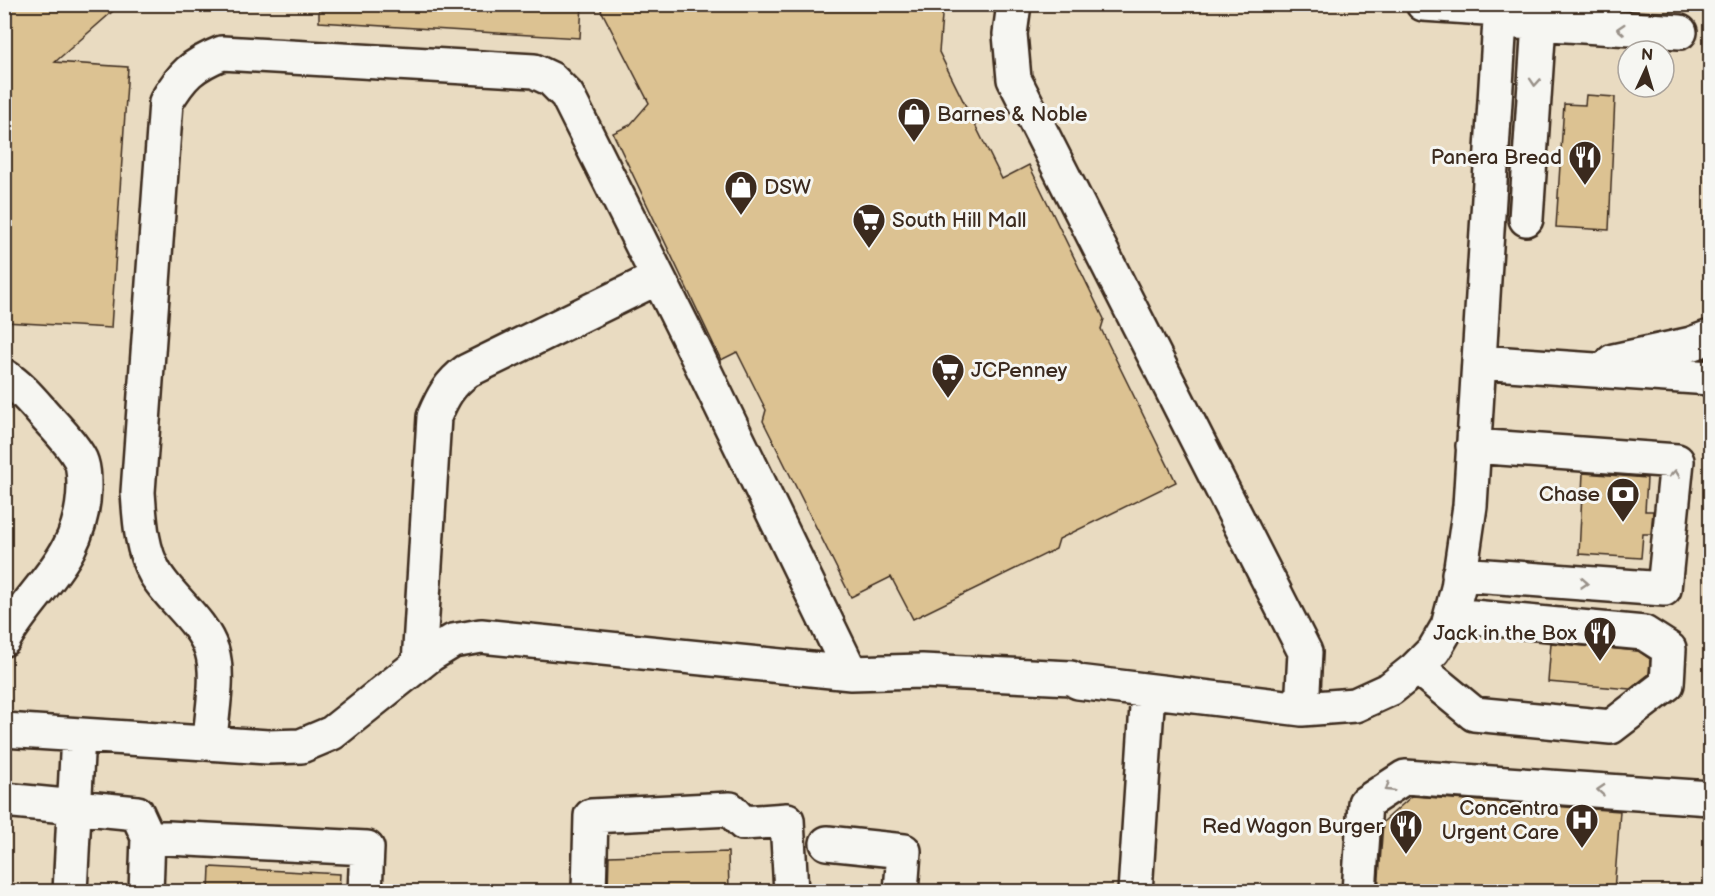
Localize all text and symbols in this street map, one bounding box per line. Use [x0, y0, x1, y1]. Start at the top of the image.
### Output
one-way arrow [1617, 22, 1626, 35]
north arrow [1616, 39, 1676, 99]
text: N [1640, 46, 1654, 65]
one-way arrow [1529, 77, 1542, 86]
shop icon: Barnes & Noble [896, 96, 932, 143]
place label: Barnes & Noble [937, 102, 1087, 127]
restaurant icon: Panera Bread [1567, 139, 1603, 186]
place label: Panera Bread [1431, 145, 1562, 170]
shop icon: DSW [723, 169, 759, 216]
place label: DSW [764, 175, 811, 200]
supermarket icon: South Hill Mall [851, 202, 887, 249]
place label: South Hill Mall [892, 208, 1027, 233]
supermarket icon: JCPenney [930, 352, 966, 399]
place label: JCPenney [971, 358, 1068, 383]
one-way arrow [1668, 470, 1681, 479]
bank icon: Chase [1605, 476, 1641, 523]
place label: Chase [1539, 482, 1600, 507]
one-way arrow [1580, 576, 1589, 589]
restaurant icon: Jack in the Box [1582, 615, 1618, 662]
place label: Jack in the Box [1433, 621, 1577, 646]
one-way arrow [1385, 781, 1396, 792]
one-way arrow [1597, 784, 1606, 797]
place label: Concentra Urgent Care [1441, 796, 1559, 845]
hospital icon: Concentra Urgent Care [1564, 802, 1600, 849]
restaurant icon: Red Wagon Burger [1388, 808, 1424, 855]
place label: Red Wagon Burger [1202, 814, 1383, 839]

